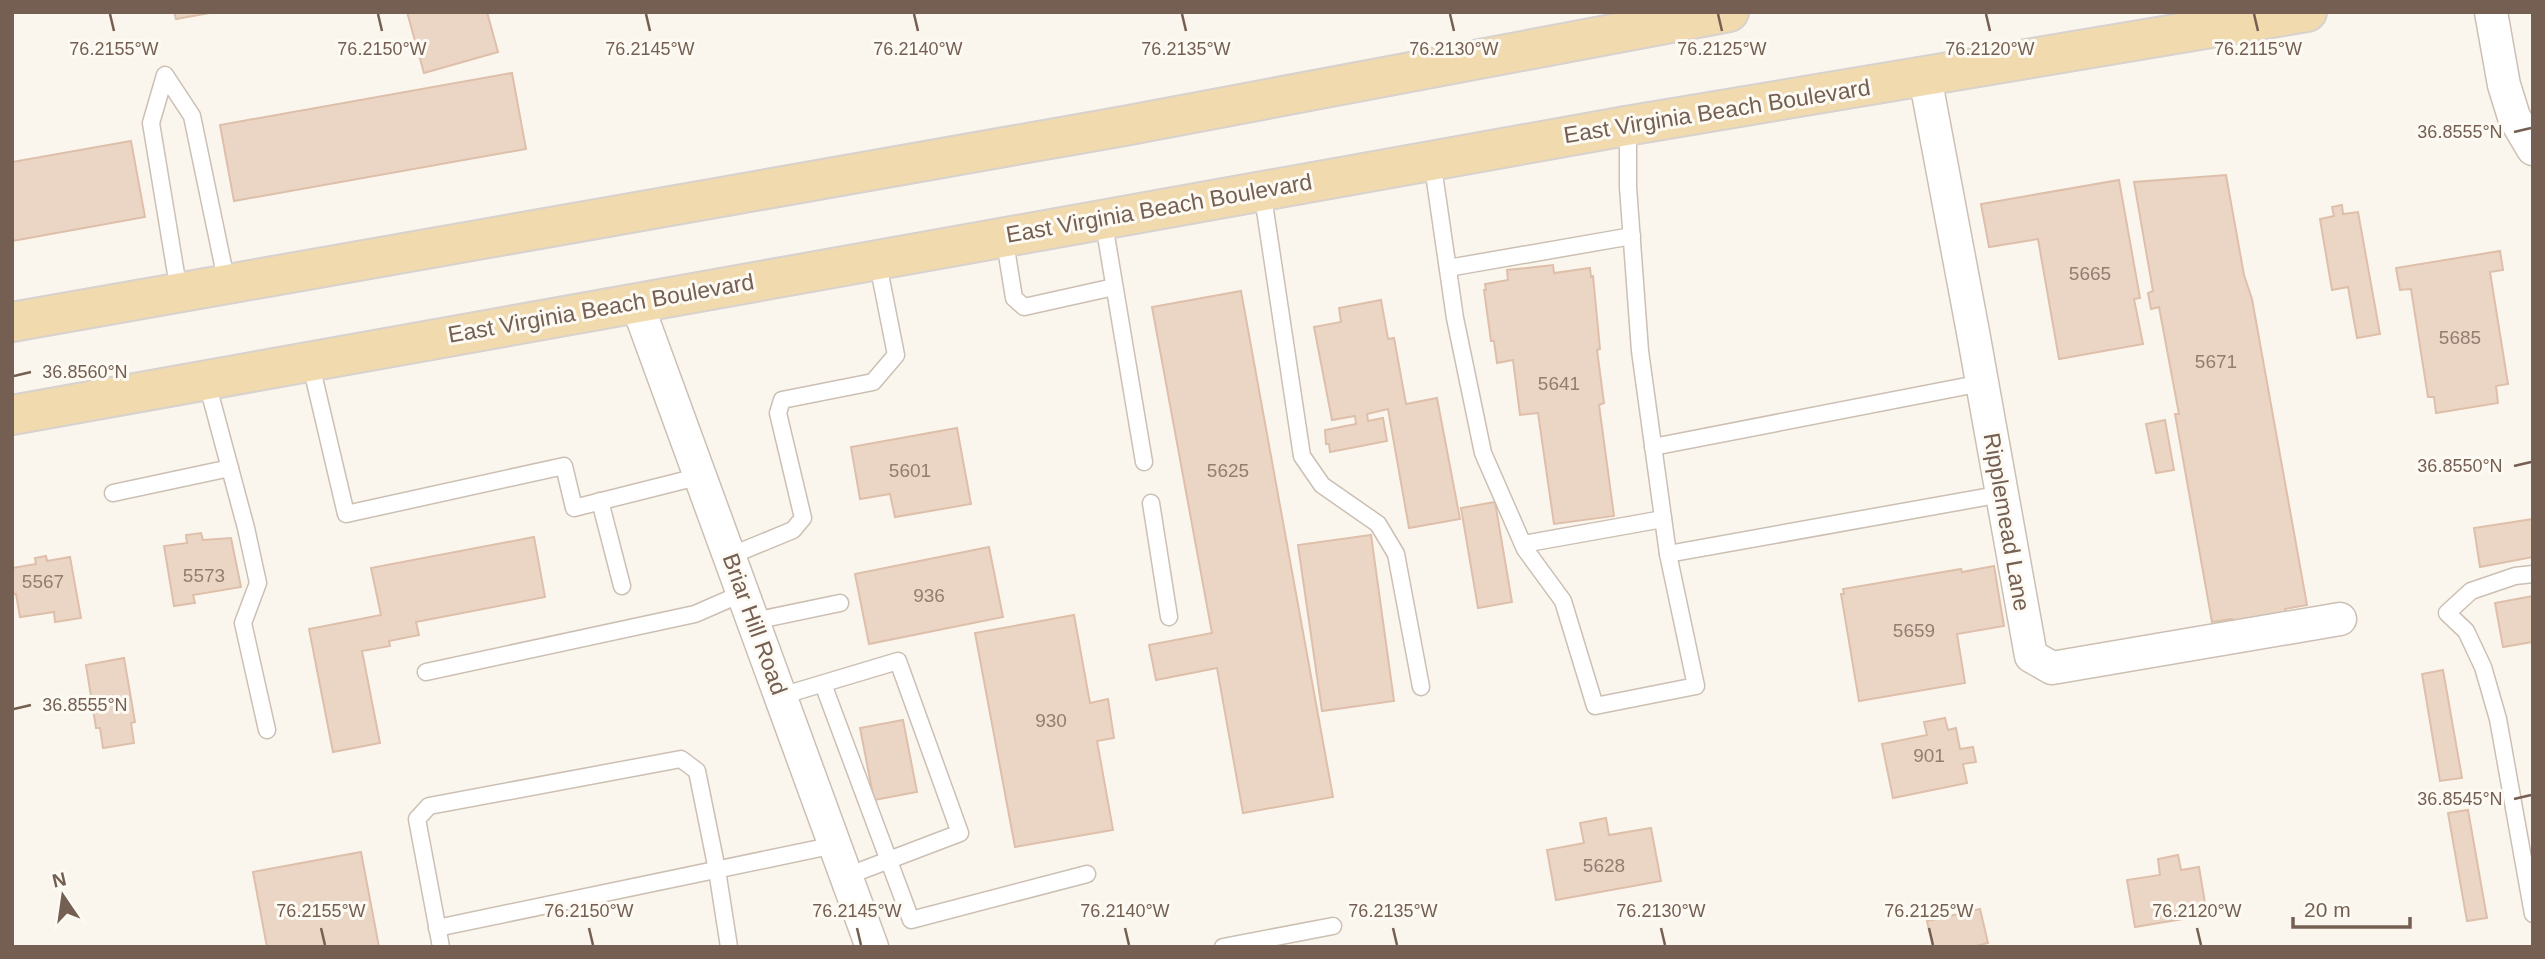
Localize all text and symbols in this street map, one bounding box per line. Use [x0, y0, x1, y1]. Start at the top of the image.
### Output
text: 76.2155°W [69, 39, 159, 59]
text: 76.2150°W [337, 39, 427, 59]
text: 76.2145°W [605, 39, 695, 59]
text: 76.2140°W [873, 39, 963, 59]
text: 76.2135°W [1141, 39, 1231, 59]
text: 76.2130°W [1409, 39, 1499, 59]
text: 76.2125°W [1677, 39, 1767, 59]
text: 76.2120°W [1945, 39, 2035, 59]
text: 76.2115°W [2214, 39, 2302, 59]
street label: East Virginia Beach Boulevard [1562, 74, 1872, 148]
text: 36.8555°N [2417, 122, 2503, 142]
street label: East Virginia Beach Boulevard [1004, 168, 1314, 248]
house number: 5665 [2069, 263, 2111, 284]
street label: East Virginia Beach Boulevard [446, 268, 756, 348]
house number: 5685 [2439, 327, 2481, 348]
house number: 5671 [2195, 351, 2237, 372]
text: 36.8560°N [42, 362, 128, 382]
house number: 5641 [1538, 373, 1580, 394]
street label: Ripplemead Lane [1979, 431, 2035, 613]
text: 36.8550°N [2417, 456, 2503, 476]
house number: 5601 [889, 460, 931, 481]
house number: 5625 [1207, 460, 1249, 481]
street label: Briar Hill Road [717, 550, 793, 698]
house number: 5573 [183, 565, 225, 586]
house number: 5567 [22, 571, 64, 592]
house number: 936 [913, 585, 945, 606]
house number: 5659 [1893, 620, 1935, 641]
text: 36.8555°N [42, 695, 128, 715]
house number: 930 [1035, 710, 1067, 731]
house number: 901 [1913, 745, 1945, 766]
text: 36.8545°N [2417, 789, 2503, 809]
house number: 5628 [1583, 855, 1625, 876]
north arrow [28, 861, 98, 931]
text: N [50, 868, 68, 892]
scale bar [2293, 886, 2410, 930]
text: 20 m [2304, 898, 2351, 921]
text: 76.2155°W [276, 901, 366, 921]
text: 76.2150°W [544, 901, 634, 921]
text: 76.2145°W [812, 901, 902, 921]
text: 76.2140°W [1080, 901, 1170, 921]
text: 76.2135°W [1348, 901, 1438, 921]
text: 76.2130°W [1616, 901, 1706, 921]
text: 76.2125°W [1884, 901, 1974, 921]
text: 76.2120°W [2152, 901, 2242, 921]

